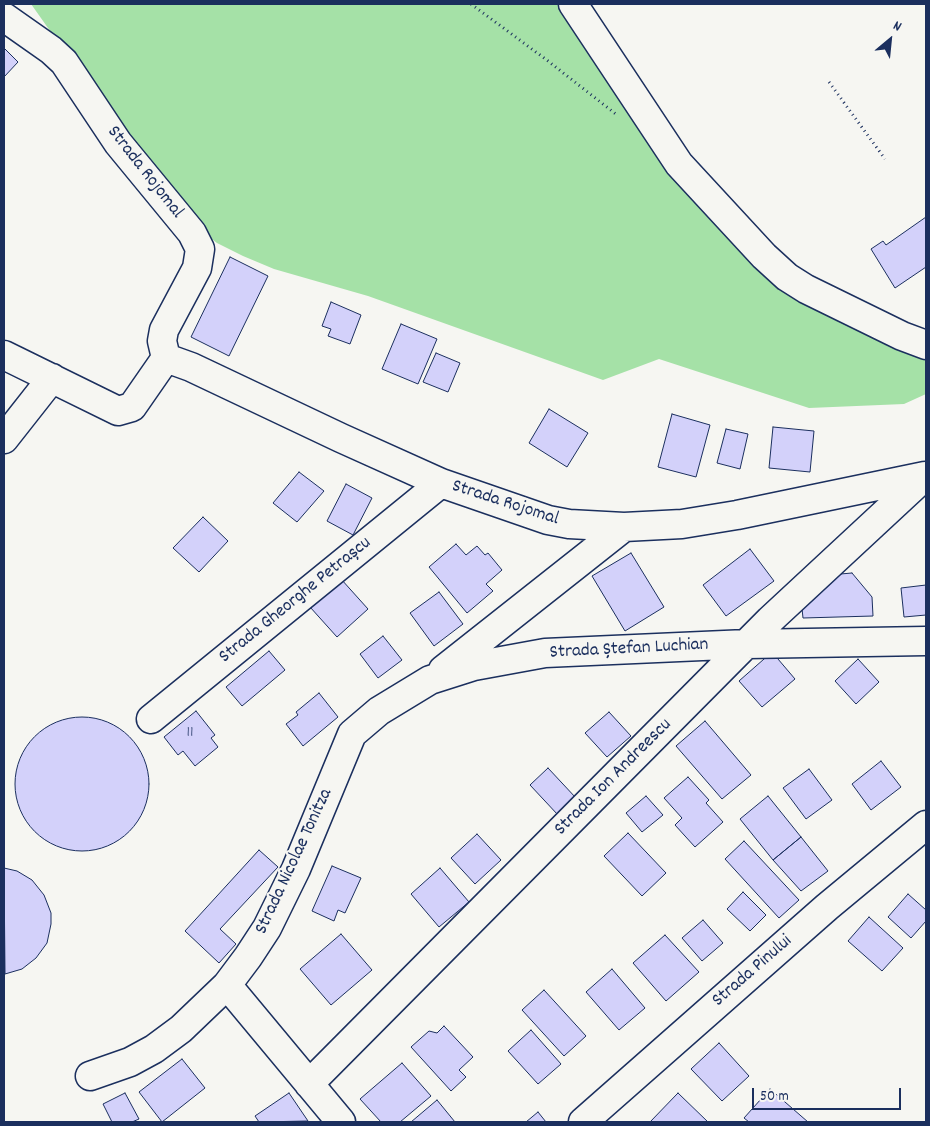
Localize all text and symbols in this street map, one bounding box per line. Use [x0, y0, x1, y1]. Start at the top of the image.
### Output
north arrow [865, 15, 915, 65]
text: N [889, 16, 905, 37]
street label: Strada Rojomal [101, 122, 187, 224]
street label: Strada Rojomal [449, 476, 561, 532]
street label: Strada Gheorghe Petrașcu [215, 533, 377, 669]
street label: Strada Ștefan Luchian [549, 634, 709, 666]
street label: Strada Ion Andreescu [551, 715, 677, 841]
house number: 11 [186, 724, 194, 744]
street label: Strada Nicolae Tonitza [251, 785, 339, 939]
street label: Strada Pinului [708, 931, 798, 1013]
scale bar [755, 1078, 904, 1110]
text: 50 m [760, 1086, 789, 1108]

